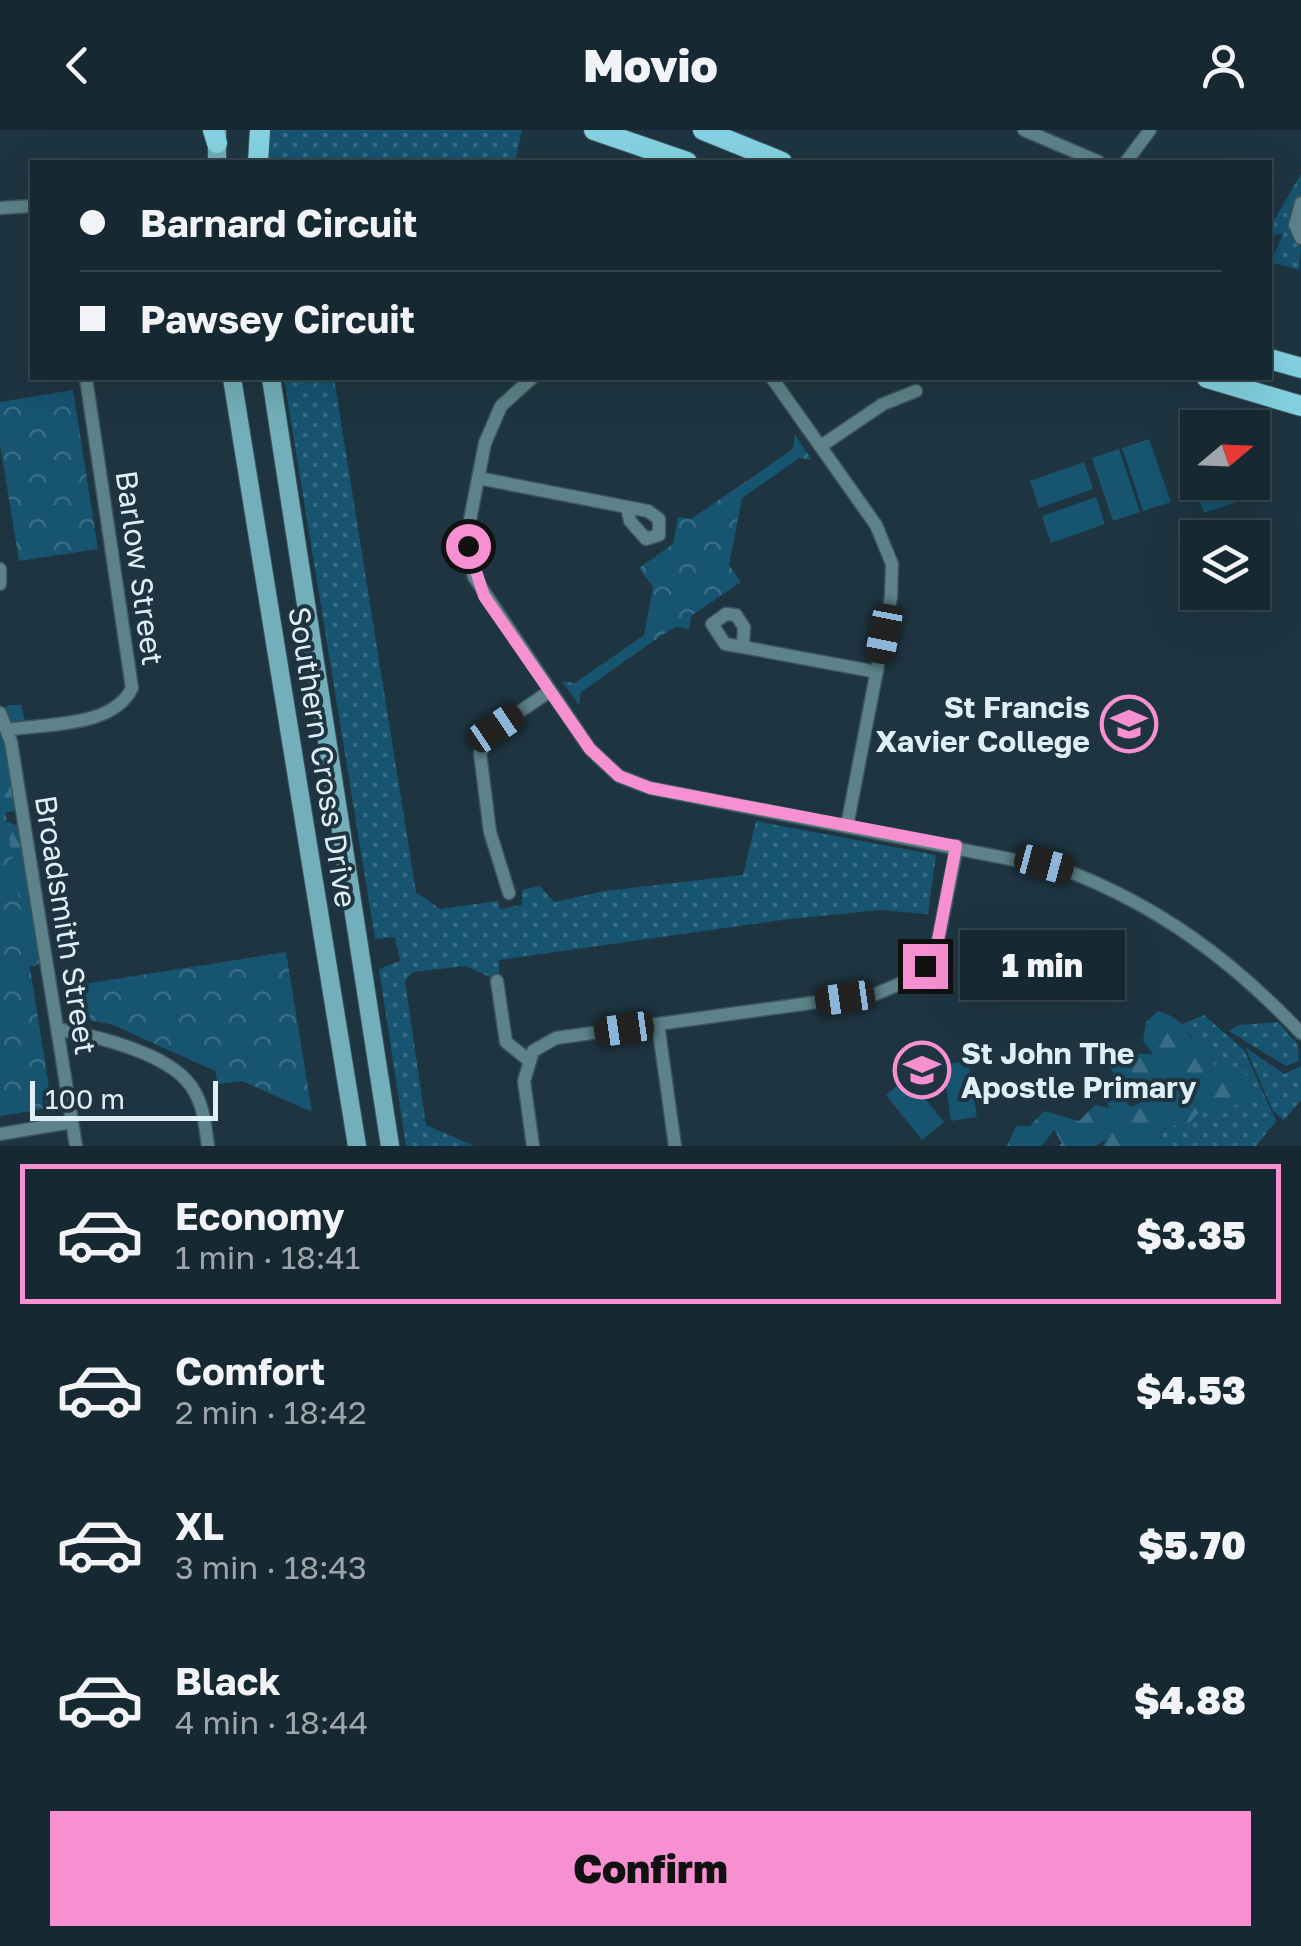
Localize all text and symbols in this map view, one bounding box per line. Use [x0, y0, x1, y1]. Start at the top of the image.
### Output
icon: back [50, 38, 105, 93]
text: Movio [583, 38, 718, 92]
icon: person [1196, 38, 1251, 93]
text: Barnard Circuit [140, 200, 418, 245]
text: Pawsey Circuit [140, 296, 415, 341]
north arrow [1180, 410, 1270, 500]
map controls [1180, 410, 1270, 610]
street label: Barlow Street [109, 468, 171, 668]
button: layers [1180, 520, 1270, 610]
route start [446, 524, 491, 569]
car [864, 602, 904, 666]
street label: Southern Cross Drive [281, 604, 365, 910]
place label: St Francis Xavier College [876, 689, 1090, 759]
school or university icon: St Francis Xavier College [1099, 694, 1159, 754]
car [463, 699, 529, 757]
street label: Broadsmith Street [28, 793, 104, 1057]
car [1011, 842, 1077, 886]
callout: 1 min [960, 931, 1125, 1001]
route end [903, 944, 948, 989]
text: 1 min [1002, 946, 1083, 984]
car [813, 979, 877, 1017]
car [592, 1010, 656, 1048]
place label: St John The Apostle Primary [961, 1035, 1197, 1105]
school or university icon: St John The Apostle Primary [892, 1040, 952, 1100]
scale bar [30, 1076, 218, 1120]
text: 100 m [45, 1082, 125, 1115]
icon: car [55, 1189, 145, 1279]
text: Economy [175, 1193, 344, 1238]
text: $3.35 [1136, 1212, 1246, 1257]
text: 1 min · 18:41 [175, 1238, 360, 1276]
icon: car [55, 1344, 145, 1434]
text: Comfort [175, 1348, 325, 1393]
text: $4.53 [1136, 1367, 1246, 1412]
text: 2 min · 18:42 [175, 1393, 366, 1431]
icon: car [55, 1499, 145, 1589]
text: XL [175, 1503, 224, 1548]
text: $5.70 [1138, 1522, 1246, 1567]
text: 3 min · 18:43 [175, 1548, 367, 1586]
icon: car [55, 1654, 145, 1744]
text: Black [175, 1658, 280, 1703]
text: $4.88 [1134, 1677, 1246, 1722]
text: 4 min · 18:44 [175, 1703, 368, 1741]
button: Confirm [50, 1811, 1251, 1926]

